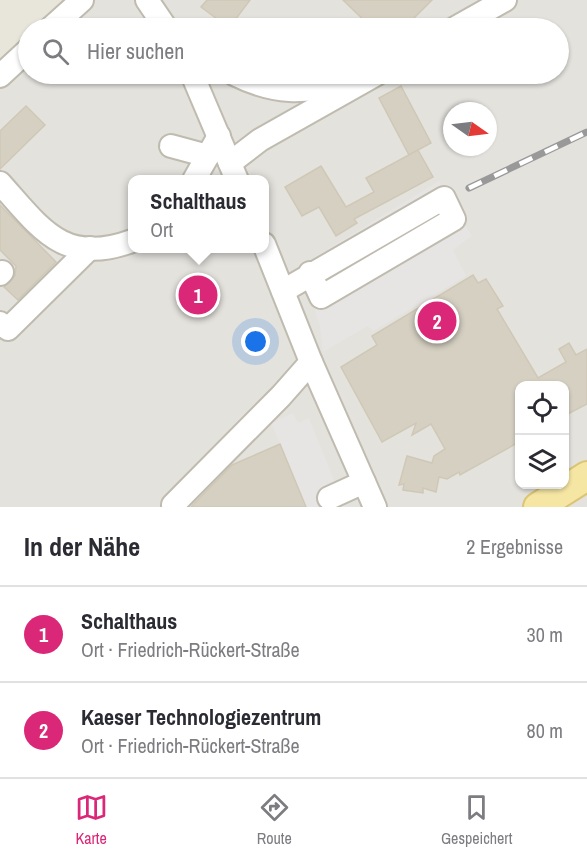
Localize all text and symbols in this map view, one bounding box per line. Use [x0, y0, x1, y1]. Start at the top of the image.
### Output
search box [18, 18, 569, 84]
icon: search [39, 35, 72, 68]
text: Hier suchen [87, 36, 184, 66]
north arrow [443, 102, 497, 156]
popup [128, 175, 269, 253]
text: Schalthaus [150, 186, 247, 216]
text: Ort [150, 216, 173, 243]
pin: 1 [178, 272, 218, 318]
pin: 2 [418, 298, 456, 344]
your location [241, 327, 270, 356]
map controls [515, 381, 569, 489]
button: locate [515, 381, 569, 435]
button: layers [515, 435, 569, 489]
text: In der Nähe [24, 529, 140, 564]
text: 2 Ergebnisse [466, 533, 563, 560]
text: Schalthaus [81, 606, 177, 636]
text: 1 [39, 621, 48, 648]
text: 30 m [527, 621, 563, 648]
text: Ort · Friedrich-Rückert-Straße [81, 636, 300, 663]
text: Kaeser Technologiezentrum [81, 702, 321, 732]
text: 2 [39, 717, 48, 744]
text: 80 m [527, 717, 563, 744]
text: Ort · Friedrich-Rückert-Straße [81, 732, 300, 759]
tab: Karte [75, 791, 108, 849]
tab: Route [257, 791, 292, 849]
tab: Gespeichert [441, 791, 512, 849]

